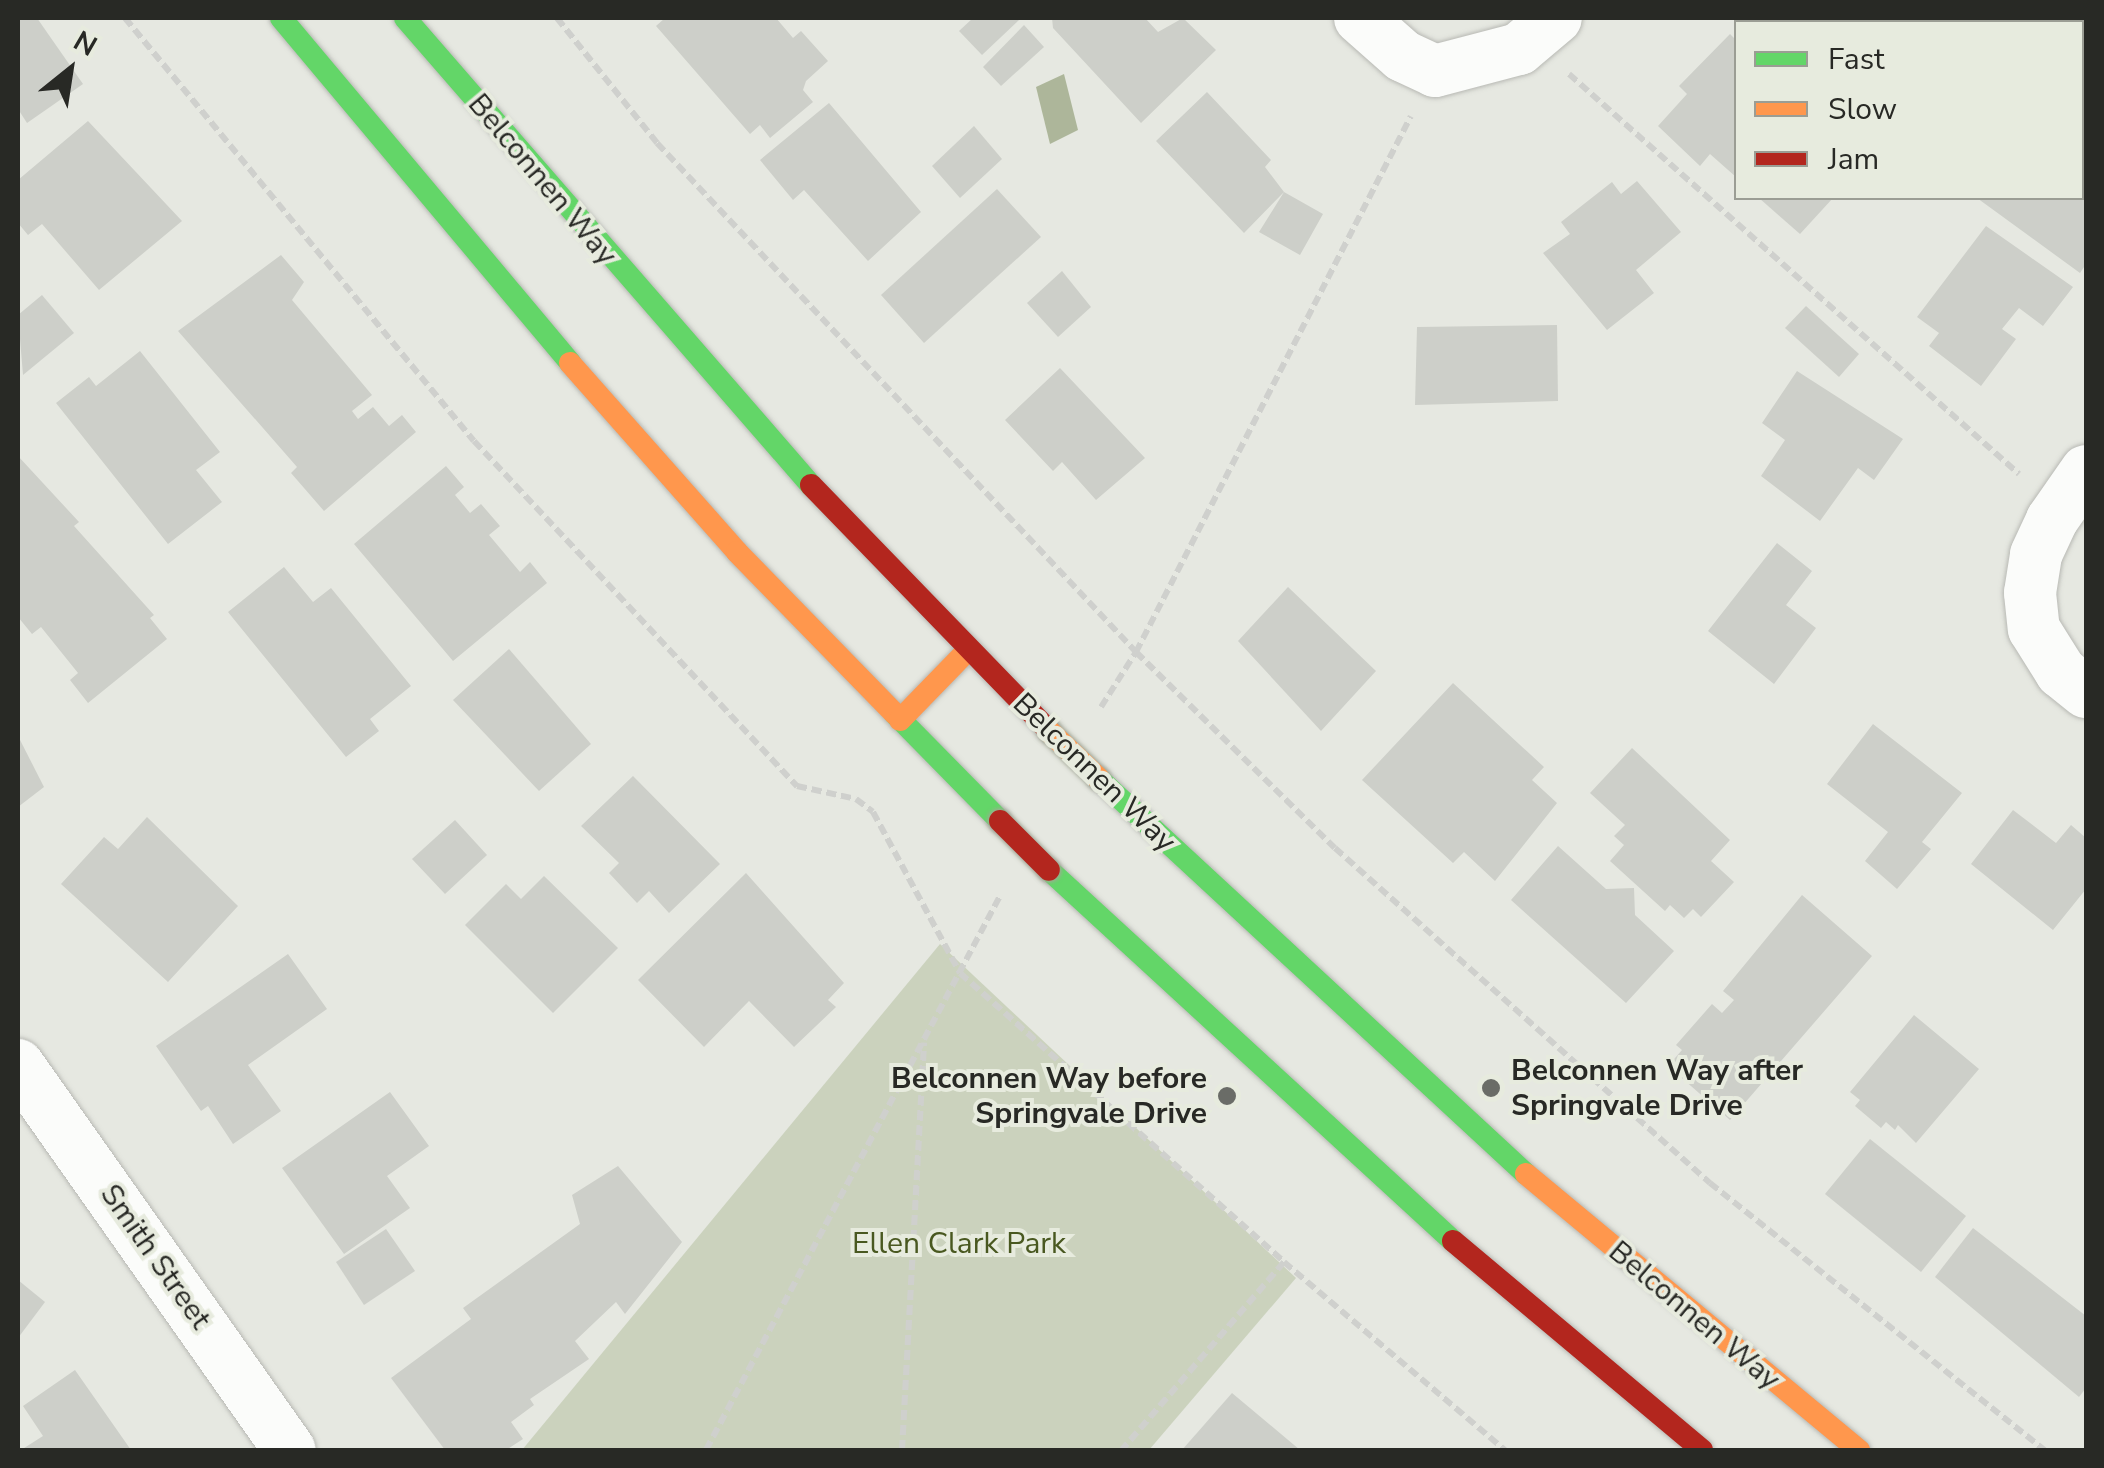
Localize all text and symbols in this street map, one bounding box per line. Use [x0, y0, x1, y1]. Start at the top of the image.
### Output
north arrow [20, 20, 120, 120]
legend [1734, 20, 2084, 200]
text: N [66, 22, 104, 66]
text: Fast [1828, 39, 1885, 80]
street label: Belconnen Way [460, 87, 624, 273]
text: Slow [1828, 89, 1897, 130]
text: Jam [1828, 139, 1879, 180]
street label: Belconnen Way [1005, 686, 1183, 860]
place label: Belconnen Way after Springvale Drive [1511, 1053, 1803, 1124]
place label: Belconnen Way before Springvale Drive [891, 1061, 1207, 1132]
marker: Belconnen Way after Springvale Drive [1480, 1077, 1502, 1099]
marker: Belconnen Way before Springvale Drive [1216, 1085, 1238, 1107]
street label: Smith Street [92, 1178, 218, 1336]
park label: Ellen Clark Park [852, 1226, 1066, 1262]
street label: Belconnen Way [1601, 1234, 1787, 1398]

